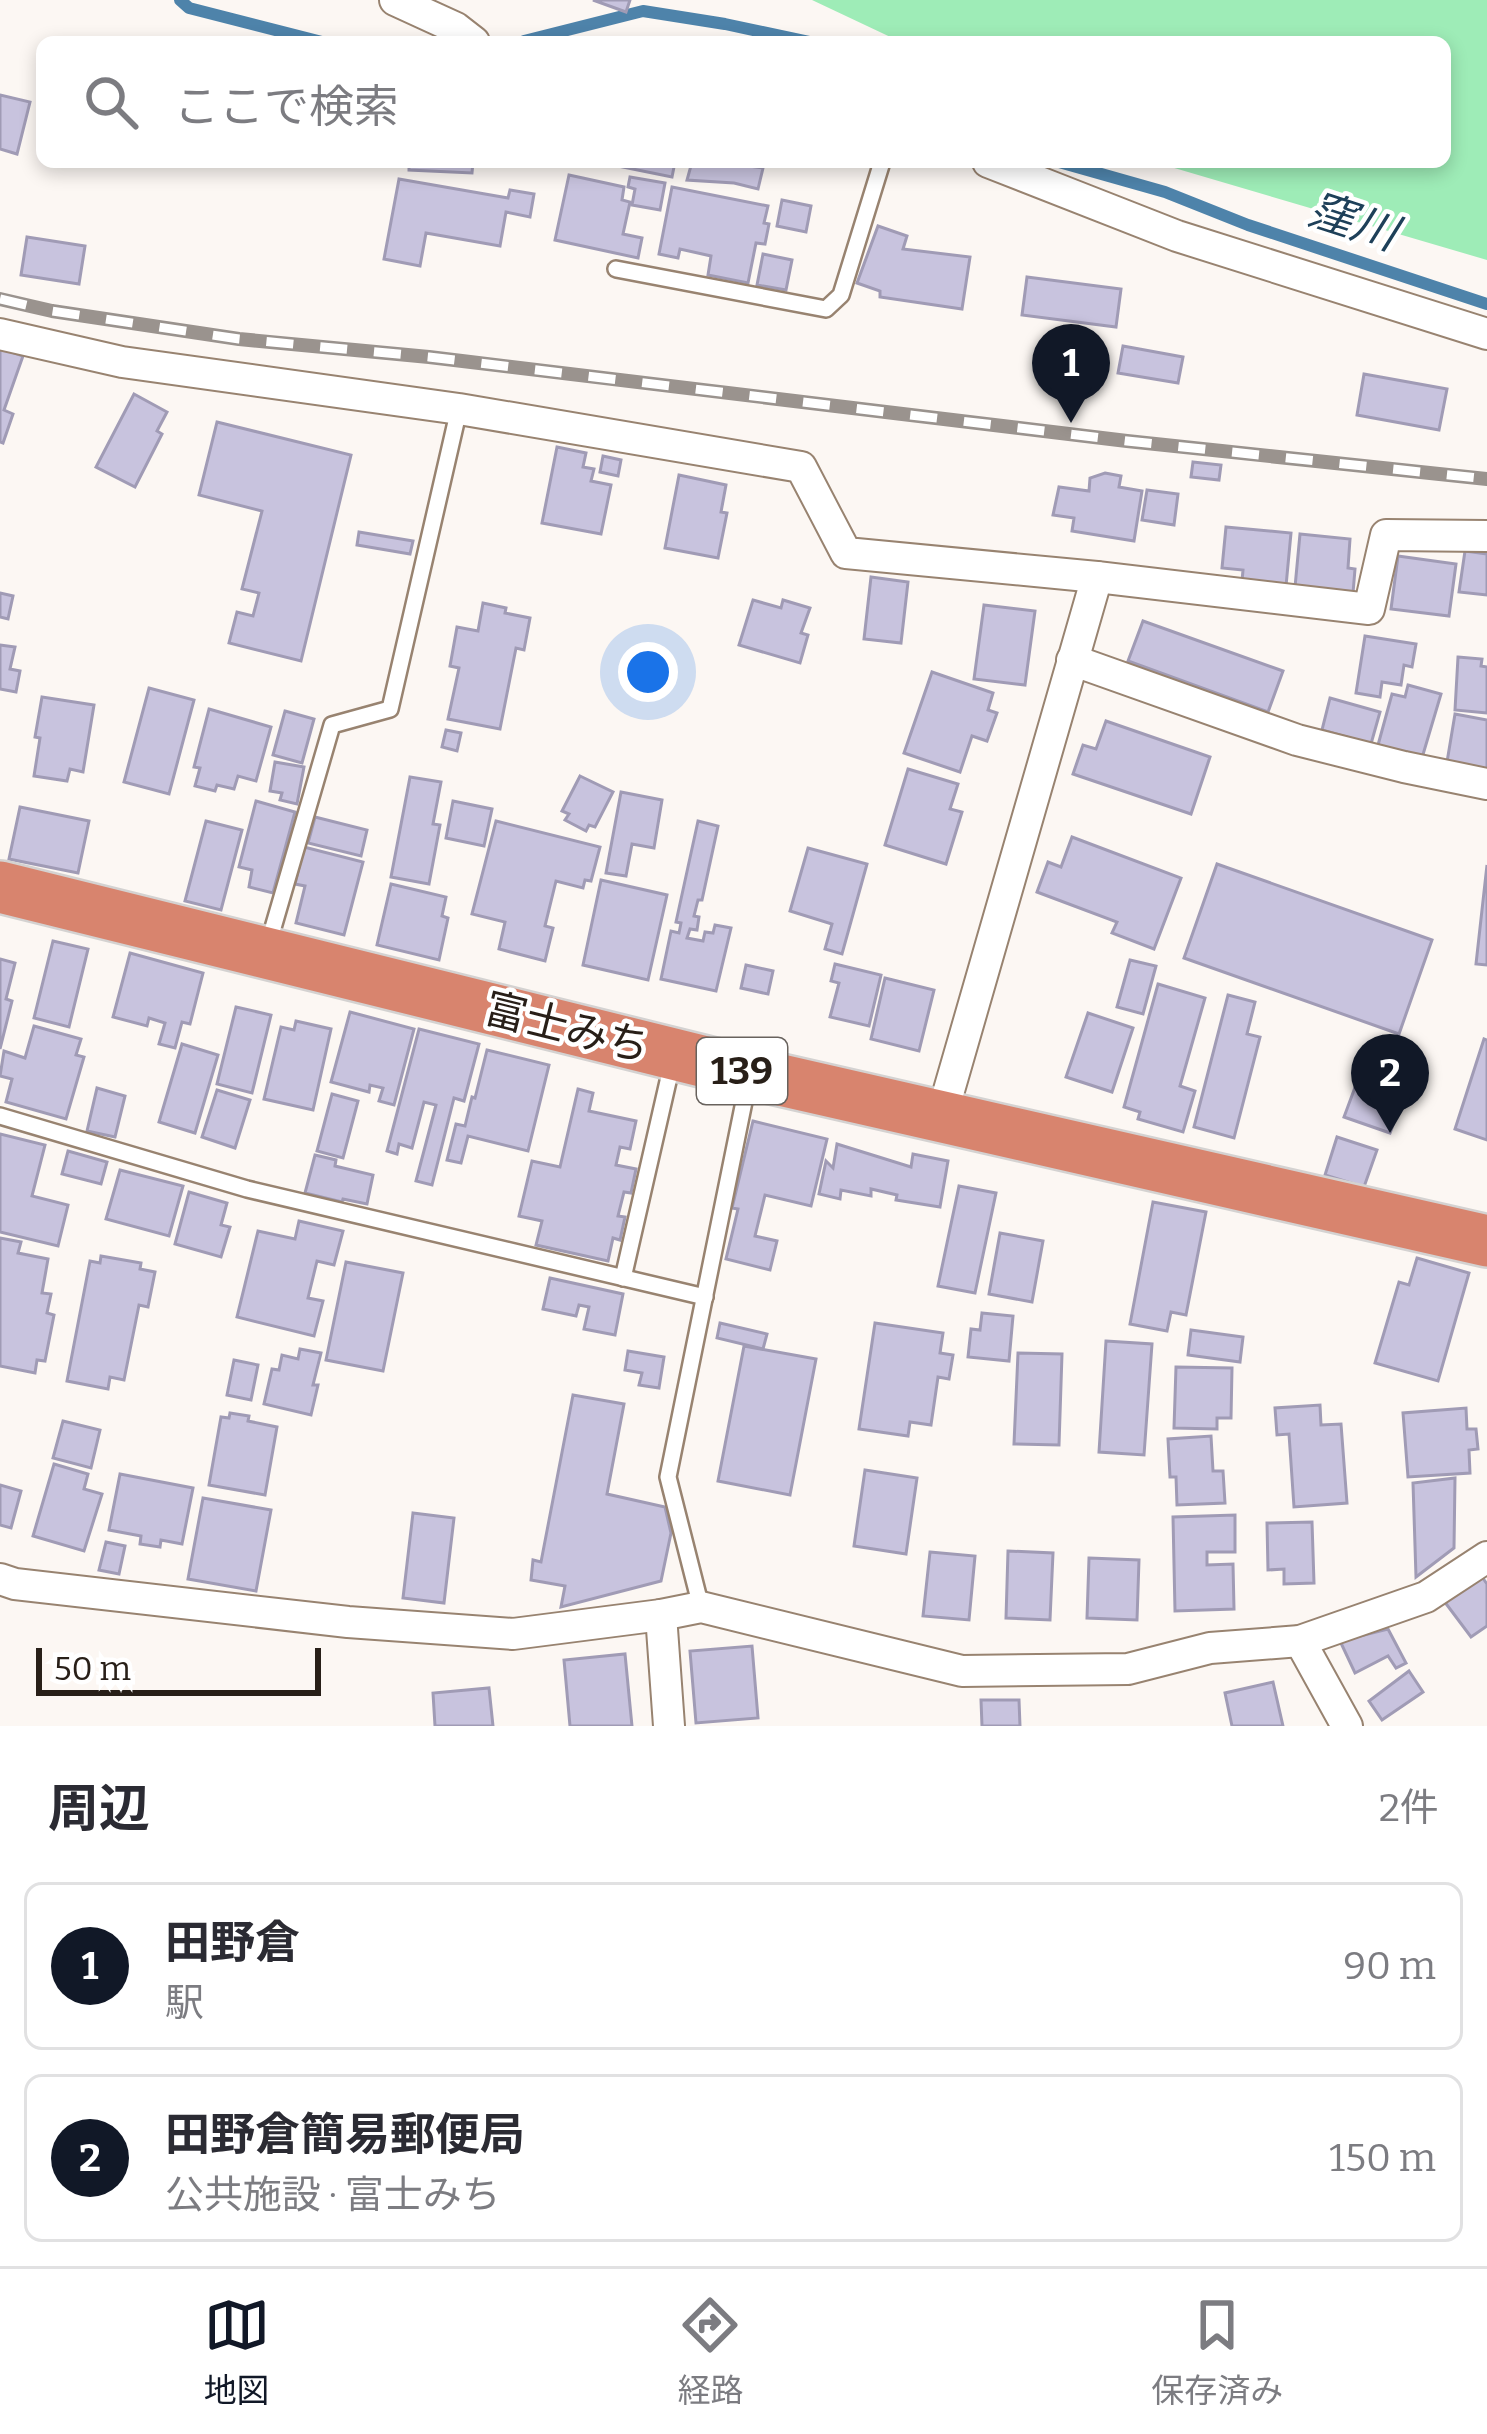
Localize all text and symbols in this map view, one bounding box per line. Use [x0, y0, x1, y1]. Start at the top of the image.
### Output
search box [36, 36, 1451, 168]
icon: search [78, 69, 144, 135]
text: ここで検索 [174, 80, 399, 134]
water label: 窪川 [1302, 182, 1408, 263]
pin: 1 [1032, 324, 1110, 423]
your location [618, 642, 678, 702]
street label: 富士みち [479, 983, 655, 1073]
pin: 2 [1351, 1034, 1429, 1133]
road number: 139 [697, 1038, 787, 1104]
scale bar [36, 1642, 321, 1695]
text: 50 m [54, 1649, 131, 1689]
text: 周辺 [48, 1778, 150, 1840]
text: 2件 [1379, 1785, 1439, 1831]
text: 田野倉 [165, 1916, 300, 1970]
text: 1 [82, 1943, 98, 1989]
text: 90 m [1343, 1943, 1436, 1989]
text: 駅 [165, 1980, 204, 2026]
text: 田野倉簡易郵便局 [165, 2108, 525, 2162]
text: 2 [79, 2135, 101, 2181]
text: 150 m [1329, 2135, 1436, 2181]
text: 公共施設 · 富士みち [165, 2172, 501, 2218]
tab: 地図 [204, 2292, 270, 2412]
tab: 経路 [677, 2292, 743, 2412]
tab: 保存済み [1151, 2292, 1283, 2412]

